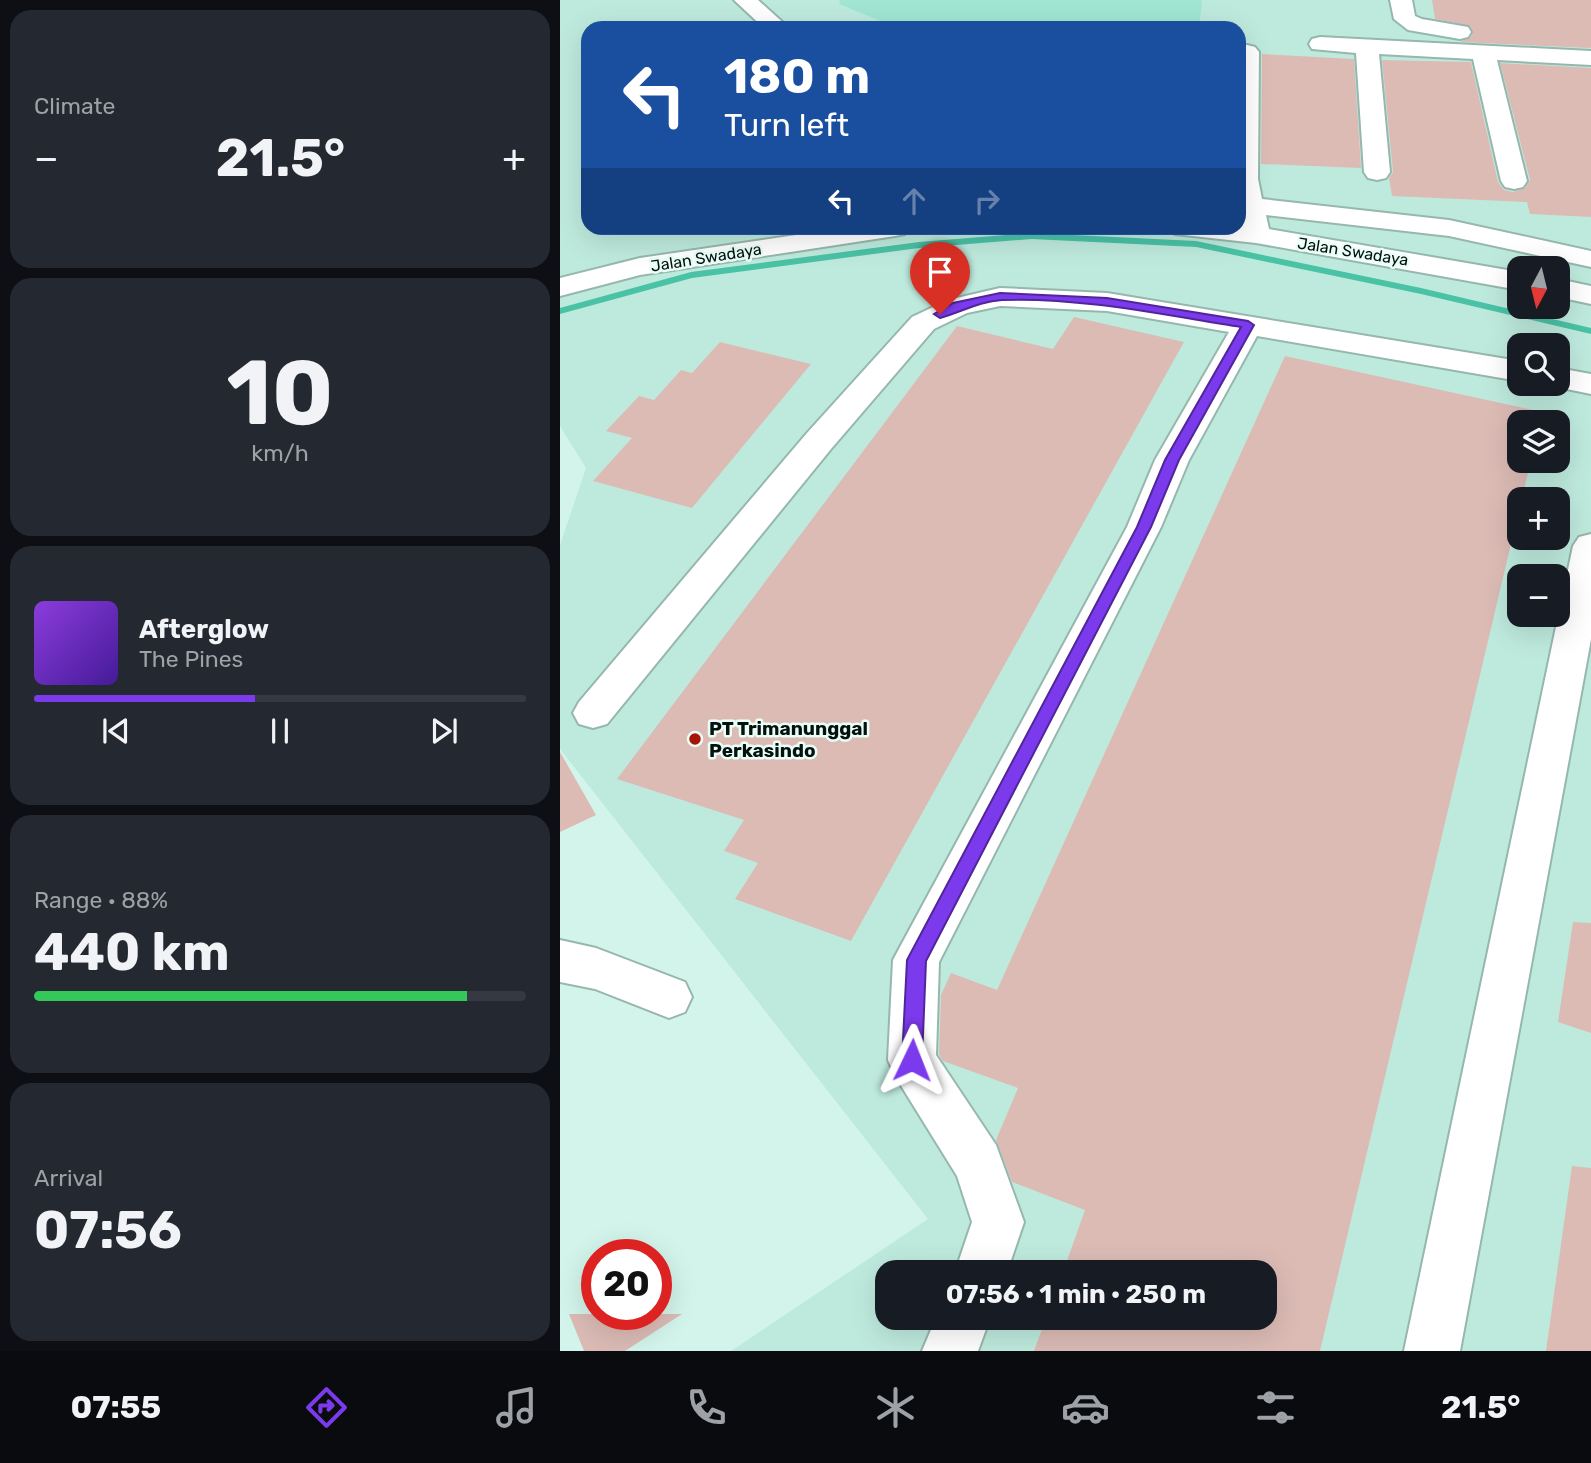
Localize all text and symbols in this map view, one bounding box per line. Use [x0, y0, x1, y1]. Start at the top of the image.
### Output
text: 180 m [724, 47, 870, 105]
icon: left [609, 49, 700, 140]
text: Climate [34, 92, 115, 120]
text: Turn left [724, 106, 849, 144]
text: 21.5° [216, 127, 345, 189]
text: − [34, 135, 59, 181]
text: + [502, 135, 526, 181]
icon: left [822, 182, 860, 220]
icon: ahead [895, 182, 933, 220]
icon: right [968, 182, 1006, 220]
street label: Jalan Swadaya [1296, 233, 1410, 270]
street label: Jalan Swadaya [649, 239, 763, 276]
pin [910, 242, 970, 314]
icon: arrive [921, 253, 959, 291]
north arrow [1507, 256, 1570, 318]
map controls [1507, 256, 1570, 627]
button: search [1507, 333, 1570, 396]
text: 10 [226, 339, 334, 447]
button: layers [1507, 410, 1570, 473]
text: km/h [251, 439, 309, 467]
button: + [1507, 487, 1570, 550]
button: − [1507, 564, 1570, 627]
text: Afterglow [139, 614, 269, 645]
text: The Pines [139, 645, 243, 673]
icon: previous [97, 712, 135, 750]
icon: pause [261, 712, 299, 750]
icon: next [425, 712, 463, 750]
place label: PT Trimanunggal Perkasindo [709, 717, 868, 762]
marker: PT Trimanunggal Perkasindo [687, 731, 703, 747]
text: Range · 88% [34, 886, 168, 914]
text: 440 km [34, 921, 230, 983]
position arrow [875, 1023, 949, 1097]
text: Arrival [34, 1164, 103, 1192]
text: 07:56 [34, 1199, 182, 1261]
speed limit sign: 20 [581, 1239, 672, 1330]
text: 07:56 · 1 min · 250 m [946, 1279, 1206, 1310]
icon: directions [302, 1383, 351, 1432]
icon: music [492, 1383, 541, 1432]
icon: phone [682, 1383, 731, 1432]
icon: climate [871, 1383, 920, 1432]
icon: car [1061, 1383, 1110, 1432]
icon: filters [1251, 1383, 1300, 1432]
text: 07:55 [70, 1388, 161, 1426]
text: 21.5° [1441, 1388, 1521, 1426]

